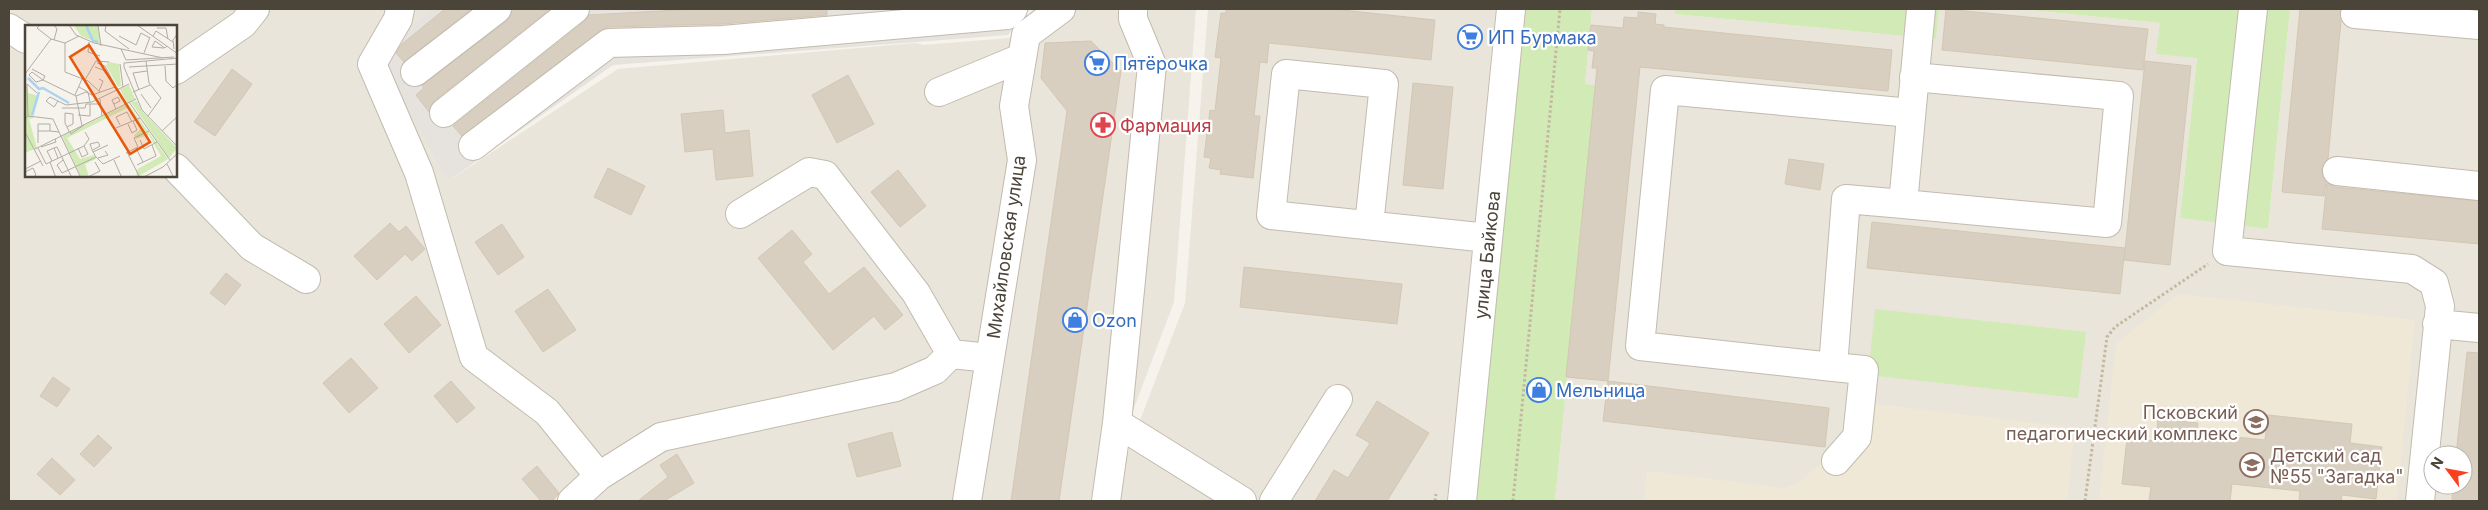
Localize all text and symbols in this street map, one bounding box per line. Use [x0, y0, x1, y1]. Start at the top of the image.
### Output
supermarket icon: ИП Бурмака [1457, 24, 1483, 50]
inset map [25, 25, 178, 178]
place label: ИП Бурмака [1488, 27, 1597, 48]
supermarket icon: Пятёрочка [1084, 50, 1110, 76]
place label: Пятёрочка [1114, 53, 1208, 74]
pharmacy icon: Фармация [1090, 112, 1116, 138]
place label: Фармация [1120, 115, 1211, 136]
street label: Михайловская улица [983, 154, 1029, 340]
street label: улица Байкова [1470, 190, 1504, 320]
shop icon: Ozon [1062, 307, 1088, 333]
place label: Ozon [1092, 310, 1137, 331]
shop icon: Мельница [1526, 377, 1552, 403]
place label: Мельница [1556, 380, 1645, 401]
place label: Псковский педагогический комплекс [2006, 402, 2238, 444]
school or university icon: Псковский педагогический комплекс [2243, 409, 2269, 435]
place label: Детский сад №55 "Загадка" [2270, 445, 2404, 487]
north arrow [2423, 445, 2473, 495]
school or university icon: Детский сад №55 "Загадка" [2239, 452, 2265, 478]
text: N [2427, 454, 2447, 472]

